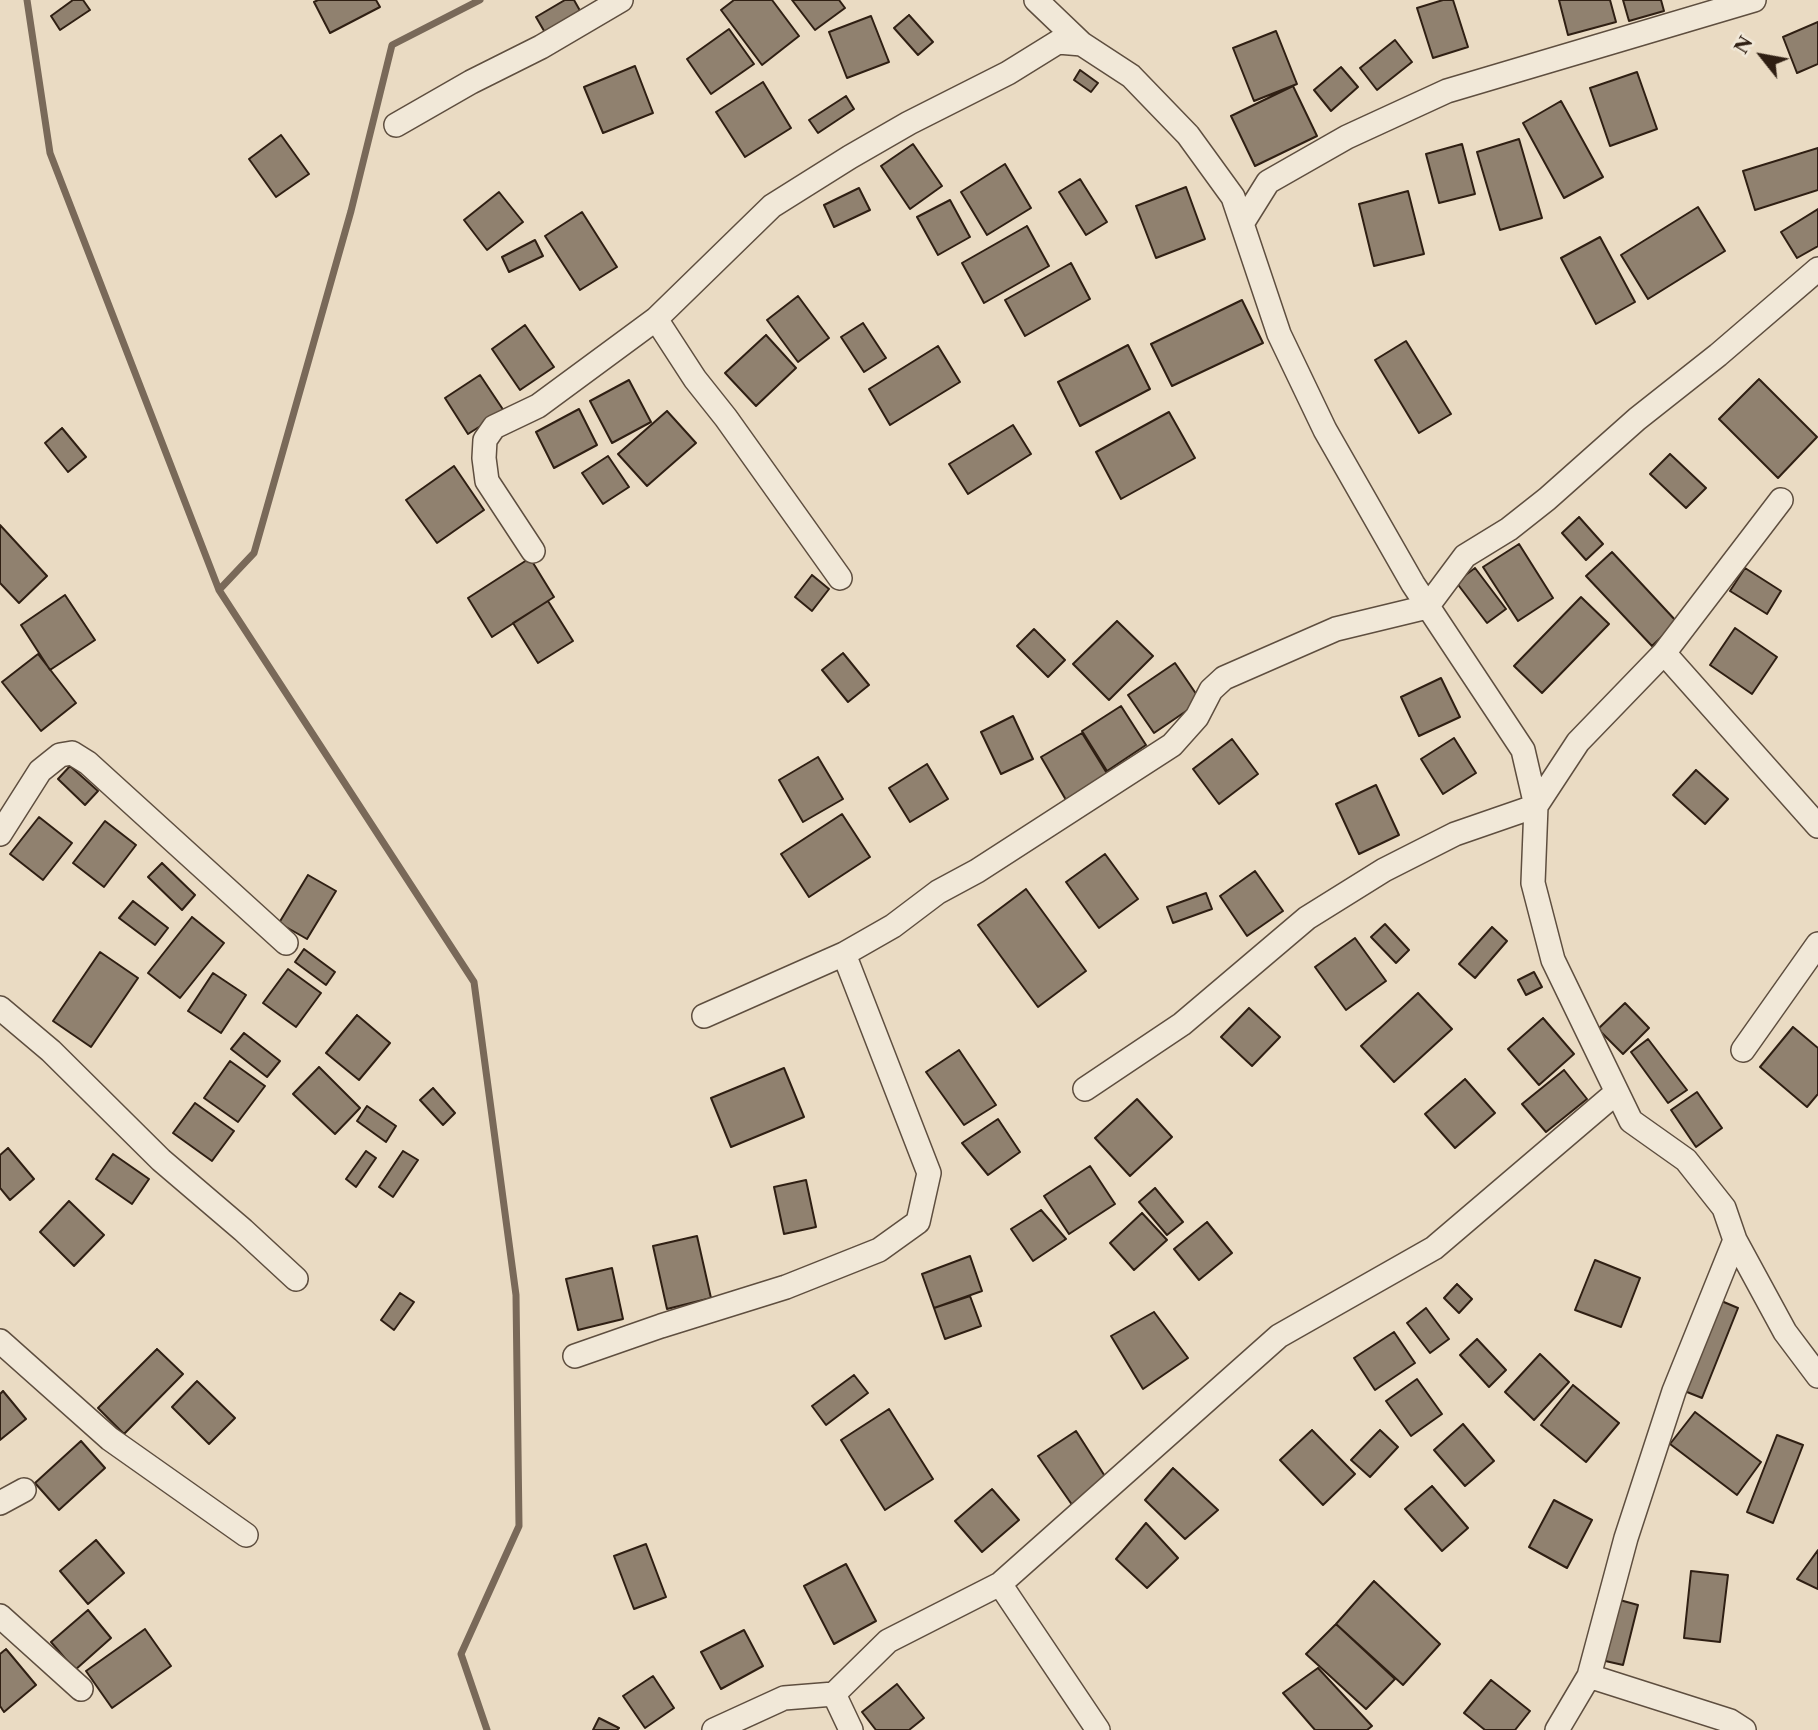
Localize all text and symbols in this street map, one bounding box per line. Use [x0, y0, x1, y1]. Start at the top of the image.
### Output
north arrow [1727, 21, 1797, 91]
text: N [1729, 32, 1758, 58]

